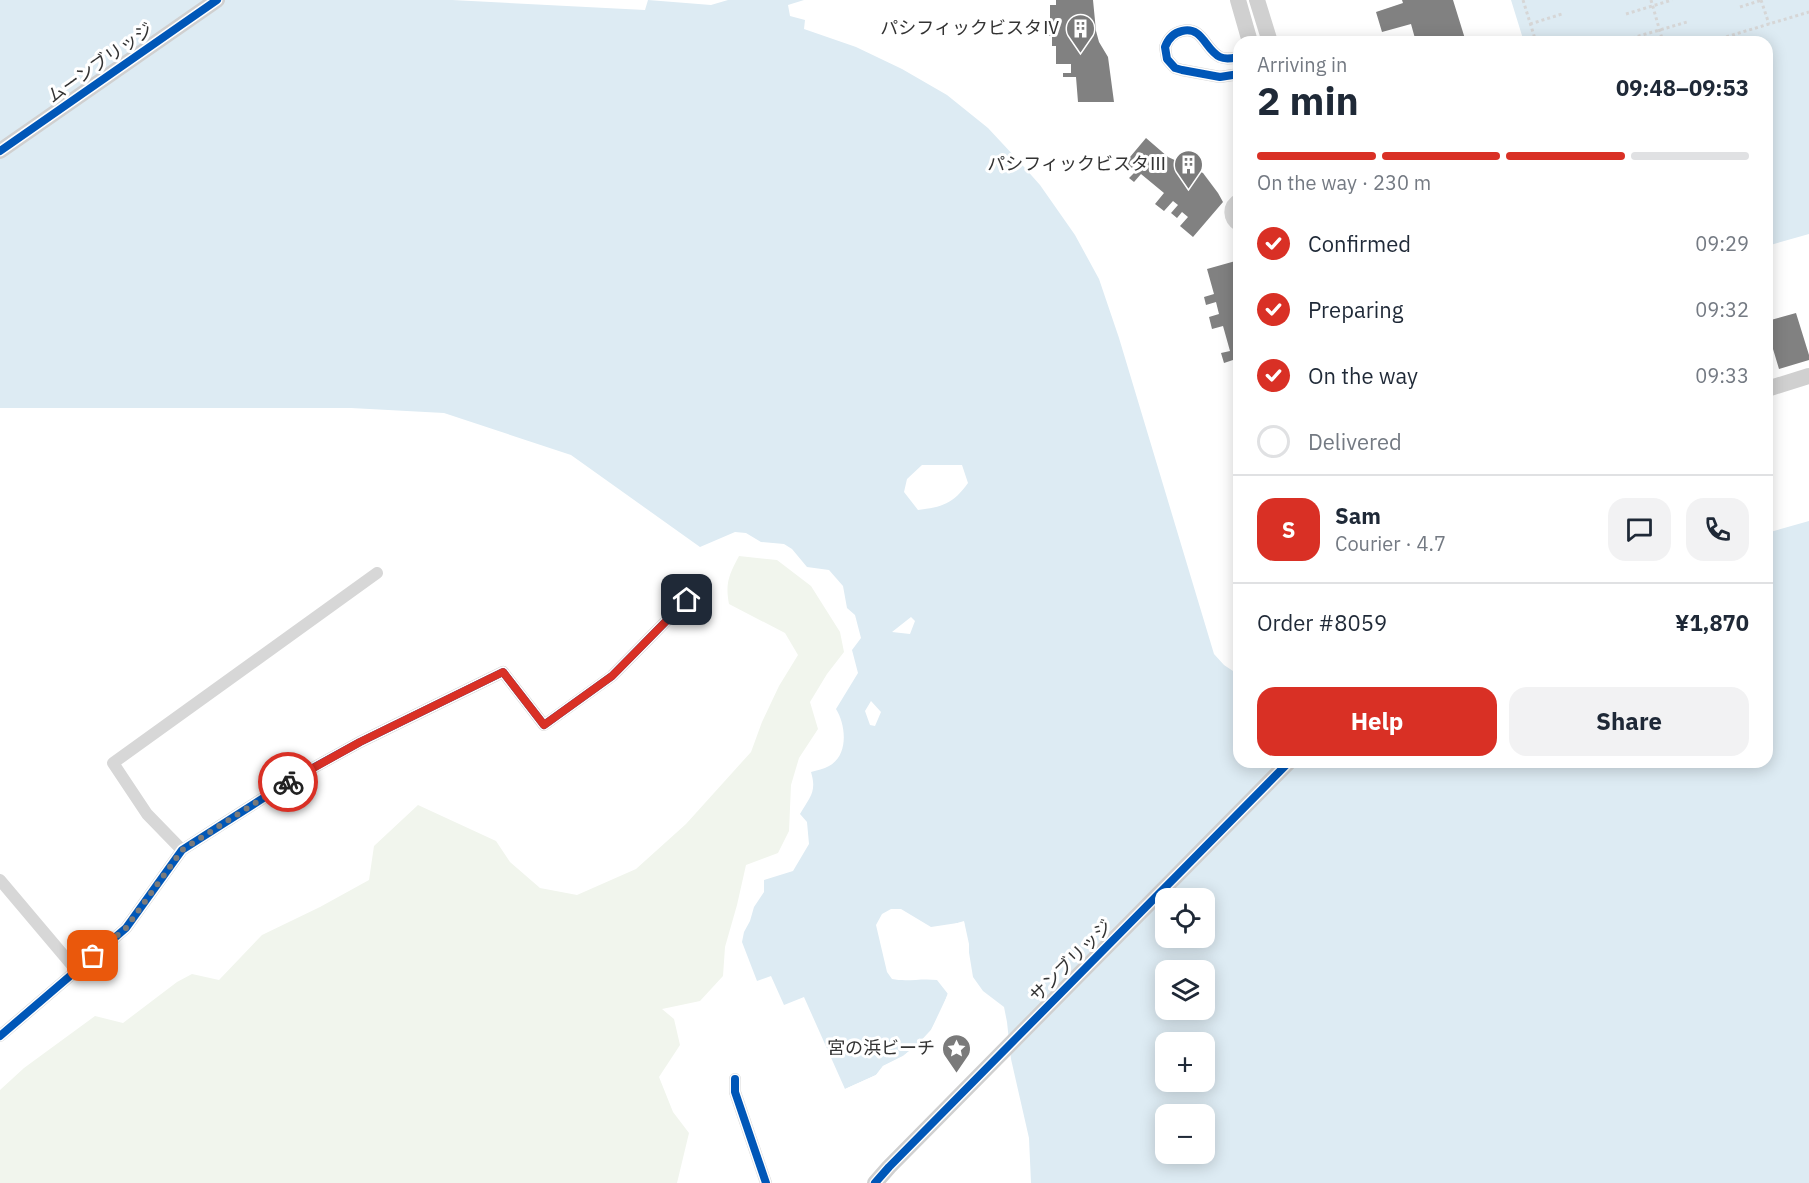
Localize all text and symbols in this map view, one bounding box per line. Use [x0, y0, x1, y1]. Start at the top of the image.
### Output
building icon: パシフィックビスタⅣ [1065, 12, 1097, 54]
place label: パシフィックビスタⅣ [880, 16, 1060, 39]
street label: ムーンブリッジ [42, 17, 157, 108]
text: Arriving in [1257, 51, 1347, 78]
text: 09:48–09:53 [1616, 73, 1749, 102]
text: 2 min [1257, 75, 1359, 126]
building icon: パシフィックビスタⅢ [1172, 148, 1204, 190]
place label: パシフィックビスタⅢ [987, 152, 1167, 175]
text: On the way · 230 m [1257, 169, 1431, 196]
icon: check [1257, 227, 1290, 260]
text: Confirmed [1308, 229, 1411, 258]
text: 09:29 [1695, 230, 1749, 257]
icon: check [1257, 293, 1290, 326]
text: Preparing [1308, 295, 1403, 324]
text: 09:32 [1695, 296, 1749, 323]
icon: check [1257, 359, 1290, 392]
text: On the way [1308, 361, 1418, 390]
text: 09:33 [1695, 362, 1749, 389]
text: Delivered [1308, 427, 1402, 456]
button: chat [1608, 498, 1671, 561]
button: phone [1686, 498, 1749, 561]
text: Sam [1335, 501, 1381, 530]
text: S [1282, 515, 1295, 544]
text: Courier · 4.7 [1335, 530, 1446, 557]
pin [661, 574, 712, 625]
icon: home [670, 583, 703, 616]
text: Order #8059 [1257, 608, 1387, 637]
text: ¥1,870 [1675, 608, 1749, 637]
button: Help [1257, 687, 1497, 756]
button: Share [1509, 687, 1749, 756]
courier [258, 752, 318, 812]
icon: bike [272, 766, 305, 799]
map controls [1155, 888, 1215, 1164]
button: locate [1155, 888, 1215, 948]
street label: サンブリッジ [1025, 915, 1117, 1007]
pin [67, 930, 118, 981]
icon: bag [76, 939, 109, 972]
button: layers [1155, 960, 1215, 1020]
place icon: 宮の浜ビーチ [940, 1032, 972, 1074]
button: + [1155, 1032, 1215, 1092]
place label: 宮の浜ビーチ [827, 1036, 935, 1059]
button: − [1155, 1104, 1215, 1164]

